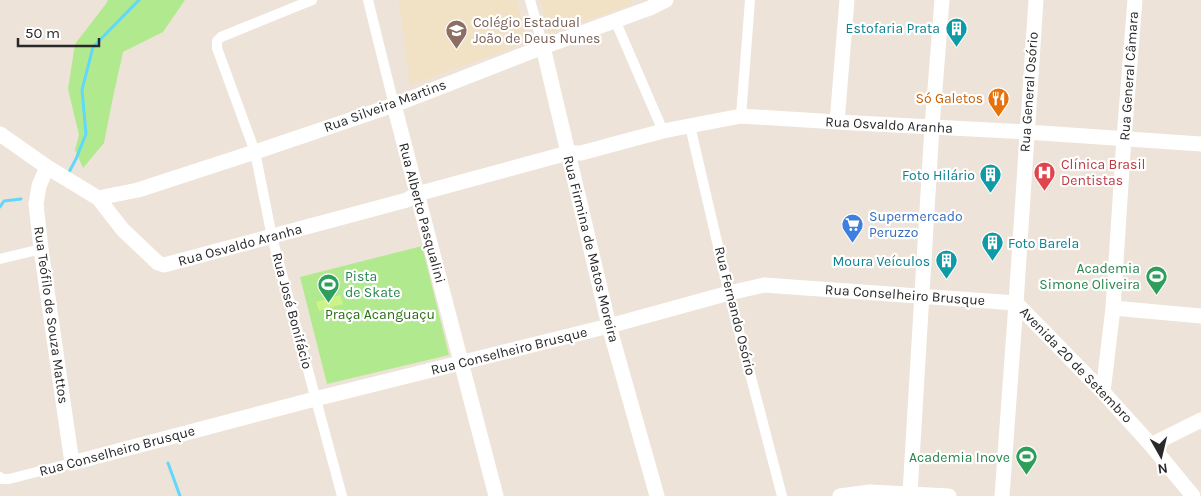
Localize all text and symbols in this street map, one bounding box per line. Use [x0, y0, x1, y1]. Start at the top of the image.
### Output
street label: Rua General Câmara [1116, 11, 1142, 141]
place label: Colégio Estadual João de Deus Nunes [473, 14, 600, 47]
scale bar [18, 15, 99, 47]
building icon: Estofaria Prata [944, 16, 968, 47]
school or university icon: Colégio Estadual João de Deus Nunes [445, 18, 469, 49]
place label: Estofaria Prata [846, 20, 940, 37]
text: 50 m [25, 24, 60, 42]
street label: Rua General Osório [1016, 31, 1042, 153]
street label: Rua Silveira Martins [321, 76, 449, 136]
restaurant icon: Só Galetos [987, 86, 1011, 117]
place label: Só Galetos [915, 90, 983, 107]
street label: Rua Osvaldo Aranha [825, 113, 953, 137]
street label: Rua Alberto Pasqualini [395, 141, 449, 285]
street label: Rua Firmina de Matos Moreira [560, 154, 622, 344]
place label: Clínica Brasil Dentistas [1061, 156, 1145, 189]
hospital icon: Clínica Brasil Dentistas [1033, 160, 1057, 191]
building icon: Foto Hilário [979, 163, 1003, 194]
place label: Foto Hilário [902, 167, 975, 184]
place label: Supermercado Peruzzo [869, 208, 963, 241]
supermarket icon: Supermercado Peruzzo [841, 212, 865, 243]
street label: Rua Osvaldo Aranha [176, 220, 304, 270]
street label: Rua Teófilo de Souza Mattos [30, 225, 72, 405]
building icon: Foto Barela [980, 231, 1004, 262]
place label: Foto Barela [1008, 235, 1079, 252]
street label: Rua Fernando Osório [711, 245, 759, 377]
building icon: Moura Veículos [934, 249, 958, 280]
street label: Rua José Bonifácio [268, 251, 316, 371]
place label: Moura Veículos [833, 253, 930, 270]
place label: Academia Simone Oliveira [1039, 260, 1140, 293]
sports icon: Academia Simone Oliveira [1144, 264, 1168, 295]
place label: Pista de Skate [345, 268, 400, 301]
sports icon: Pista de Skate [317, 272, 341, 303]
street label: Rua Conselheiro Brusque [824, 281, 986, 309]
street label: Avenida 20 de Setembro [1016, 303, 1136, 427]
park label: Praça Acanguaçu [325, 306, 435, 323]
street label: Rua Conselheiro Brusque [429, 323, 589, 379]
street label: Rua Conselheiro Brusque [37, 422, 197, 480]
north arrow [1136, 431, 1186, 481]
sports icon: Academia Inove [1014, 445, 1038, 476]
place label: Academia Inove [909, 449, 1010, 466]
text: N [1157, 459, 1169, 477]

